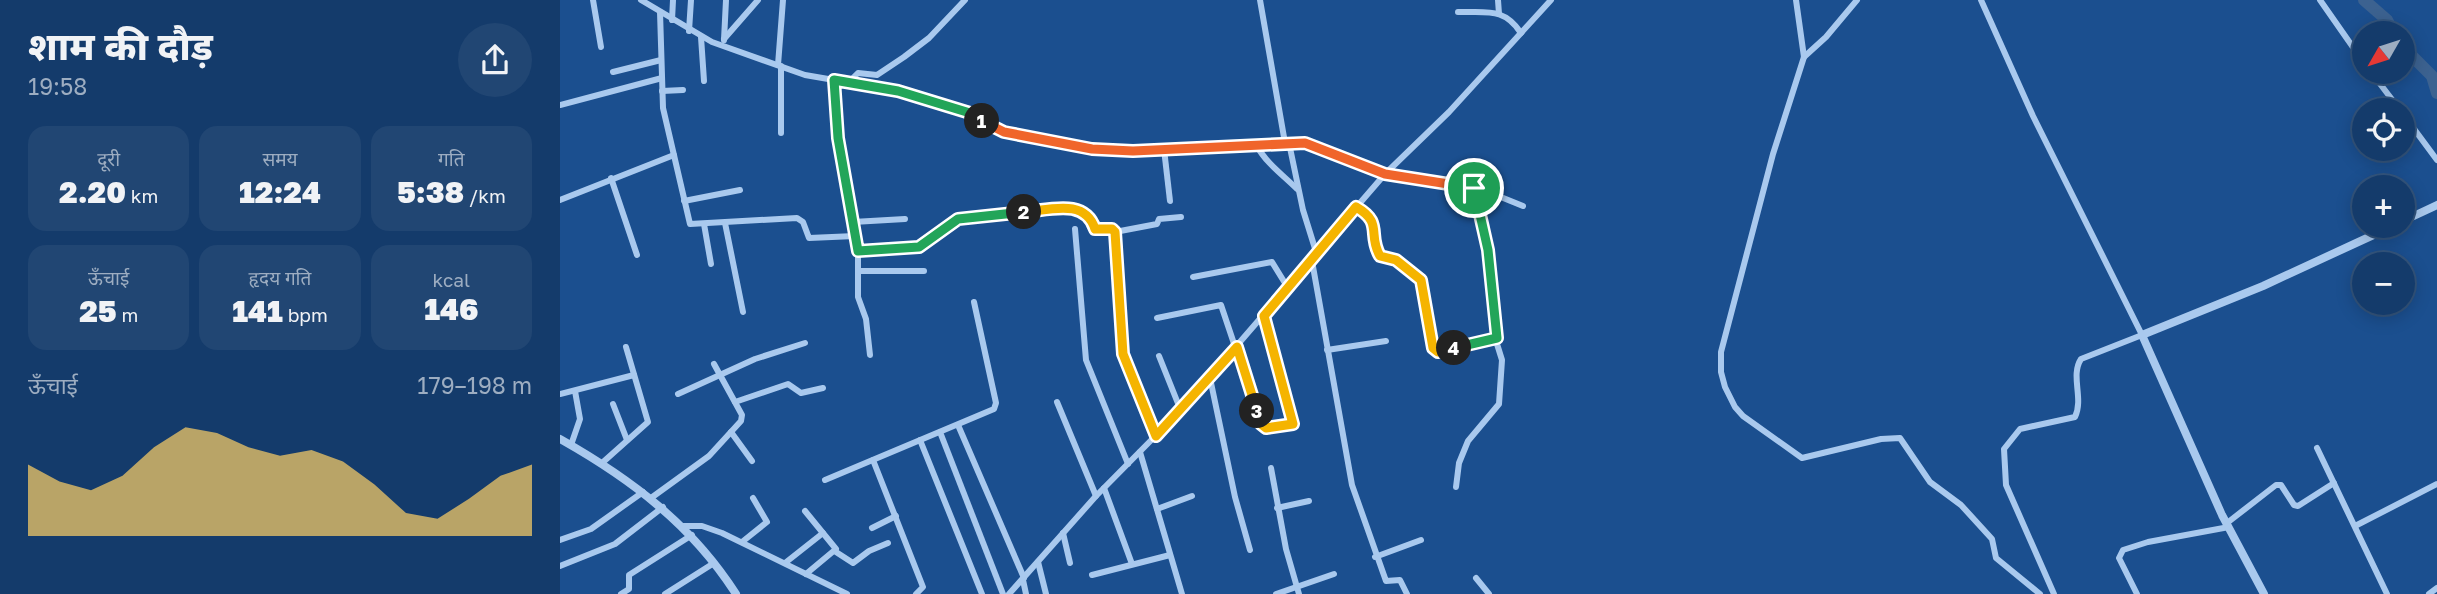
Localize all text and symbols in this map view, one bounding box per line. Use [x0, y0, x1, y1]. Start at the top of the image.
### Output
north arrow [2352, 21, 2415, 84]
map controls [2352, 21, 2415, 315]
text: शाम की दौड़ [28, 23, 213, 68]
button: share [458, 23, 532, 97]
text: 19:58 [28, 72, 87, 100]
button: locate [2352, 98, 2415, 161]
pin: 1 [964, 104, 1000, 138]
text: 1 [977, 109, 986, 132]
text: दूरी [97, 147, 120, 170]
text: समय [262, 147, 298, 170]
text: गति [438, 147, 465, 170]
pin [1444, 158, 1504, 218]
icon: arrive [1455, 169, 1493, 207]
text: 2.20 [59, 174, 126, 210]
text: 12:24 [239, 174, 321, 210]
text: 5:38 [397, 174, 464, 210]
button: + [2352, 175, 2415, 238]
text: km [126, 184, 158, 207]
text: /km [464, 184, 506, 207]
pin: 2 [1007, 194, 1042, 230]
text: 2 [1018, 200, 1029, 223]
button: − [2352, 252, 2415, 315]
text: ऊँचाई [88, 266, 129, 289]
text: हृदय गति [249, 266, 311, 289]
text: kcal [433, 268, 470, 291]
text: 146 [424, 291, 479, 327]
text: 25 [79, 293, 117, 329]
text: 141 [232, 293, 283, 329]
text: m [117, 303, 138, 326]
text: bpm [283, 303, 328, 326]
pin: 4 [1436, 330, 1472, 366]
text: 4 [1448, 336, 1459, 359]
text: ऊँचाई [28, 371, 78, 399]
text: 179–198 m [417, 371, 532, 399]
pin: 3 [1240, 394, 1274, 428]
text: 3 [1251, 399, 1262, 422]

